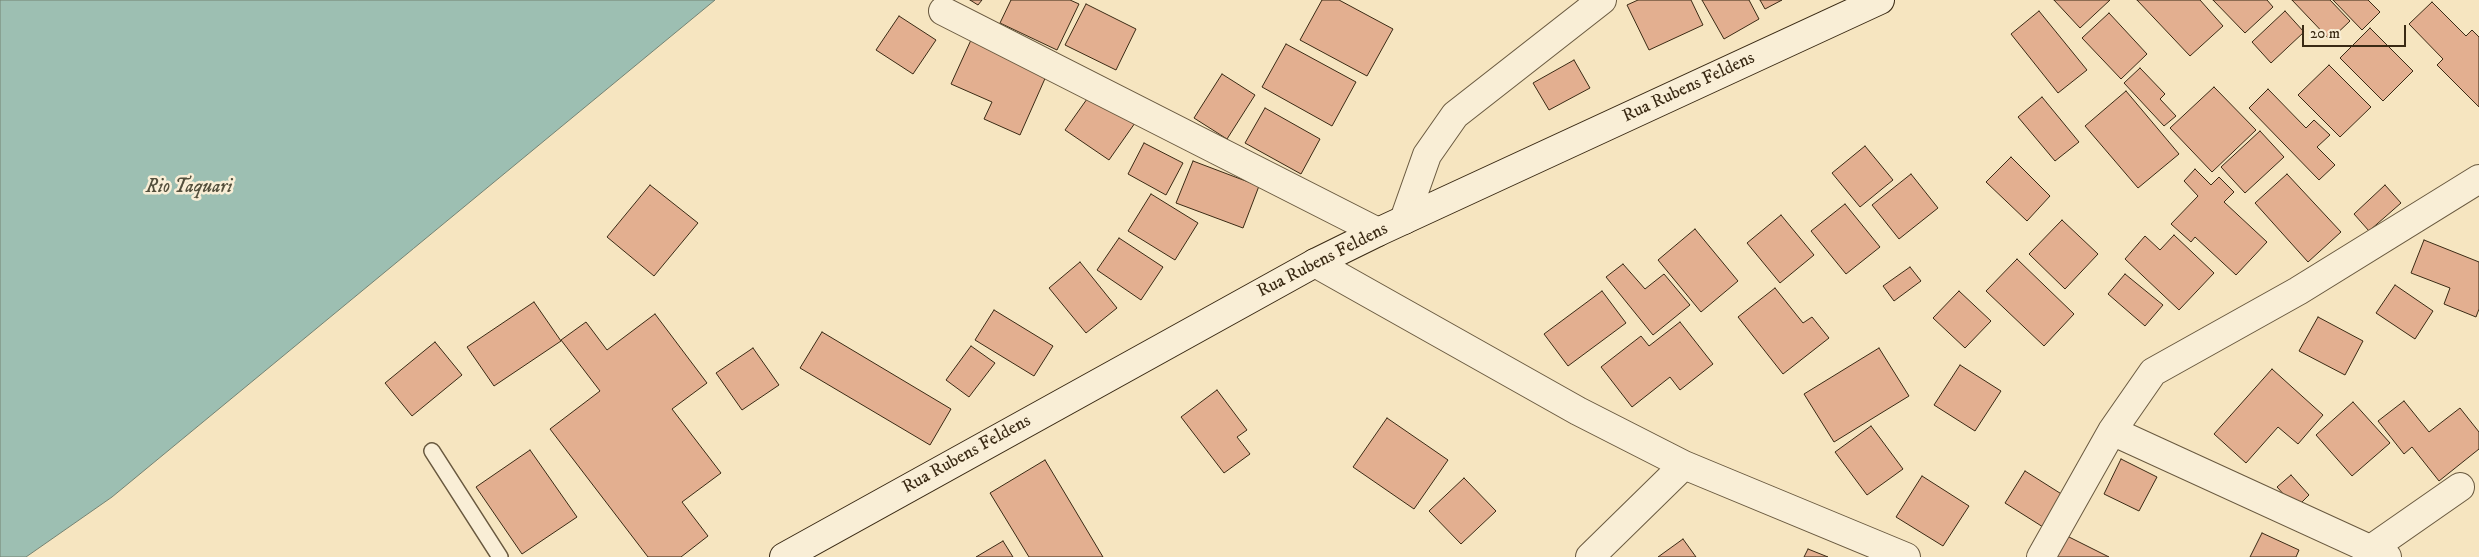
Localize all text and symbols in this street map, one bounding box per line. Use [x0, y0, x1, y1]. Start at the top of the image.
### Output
scale bar [2304, 15, 2408, 47]
text: 20 m [2310, 24, 2340, 43]
street label: Rua Rubens Feldens [1620, 48, 1758, 128]
water label: Rio Taquari [146, 177, 232, 199]
street label: Rua Rubens Feldens [1254, 219, 1392, 303]
street label: Rua Rubens Feldens [899, 411, 1035, 499]

